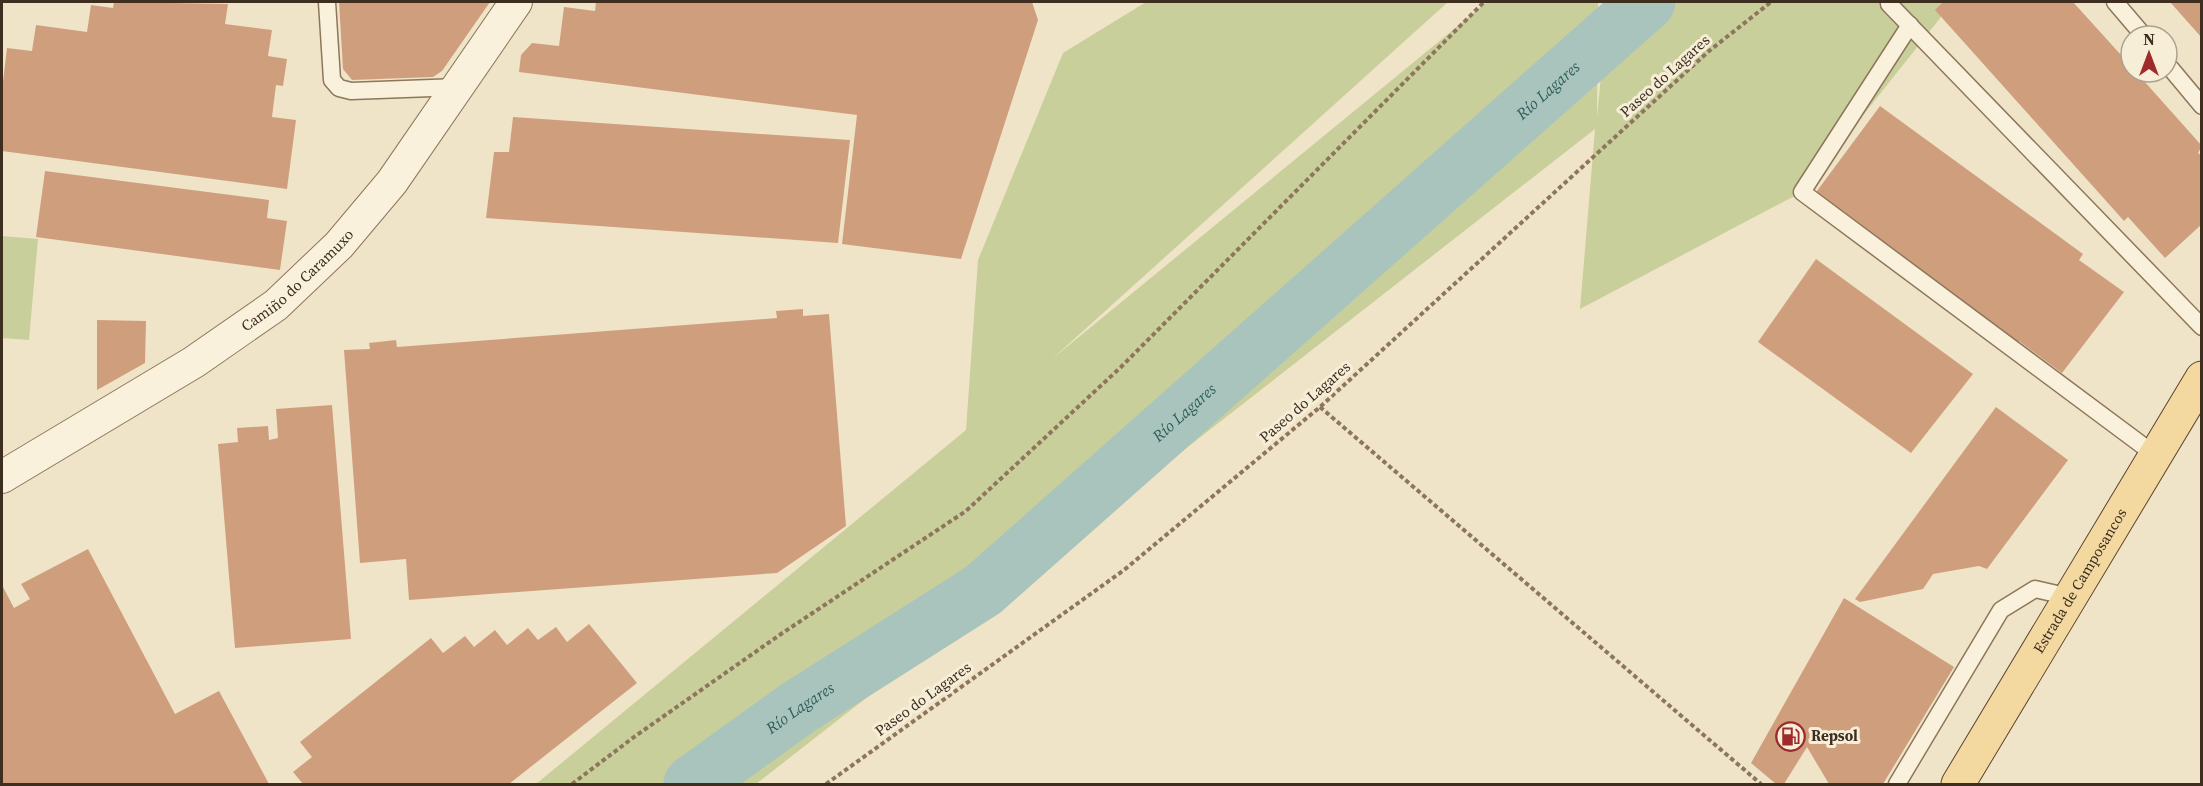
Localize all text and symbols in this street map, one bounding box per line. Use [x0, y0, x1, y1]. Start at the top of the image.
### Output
north arrow [2119, 24, 2179, 84]
text: N [2143, 28, 2155, 50]
street label: Paseo do Lagares [1615, 30, 1714, 122]
water label: Río Lagares [1510, 56, 1584, 125]
street label: Camiño do Caramuxo [237, 224, 358, 336]
street label: Paseo do Lagares [1255, 356, 1355, 447]
water label: Río Lagares [1146, 378, 1220, 447]
street label: Estrada de Camposancos [2028, 504, 2131, 657]
street label: Paseo do Lagares [870, 656, 975, 741]
water label: Río Lagares [760, 677, 838, 739]
fuel station icon: Repsol [1774, 720, 1806, 752]
place label: Repsol [1811, 725, 1858, 746]

